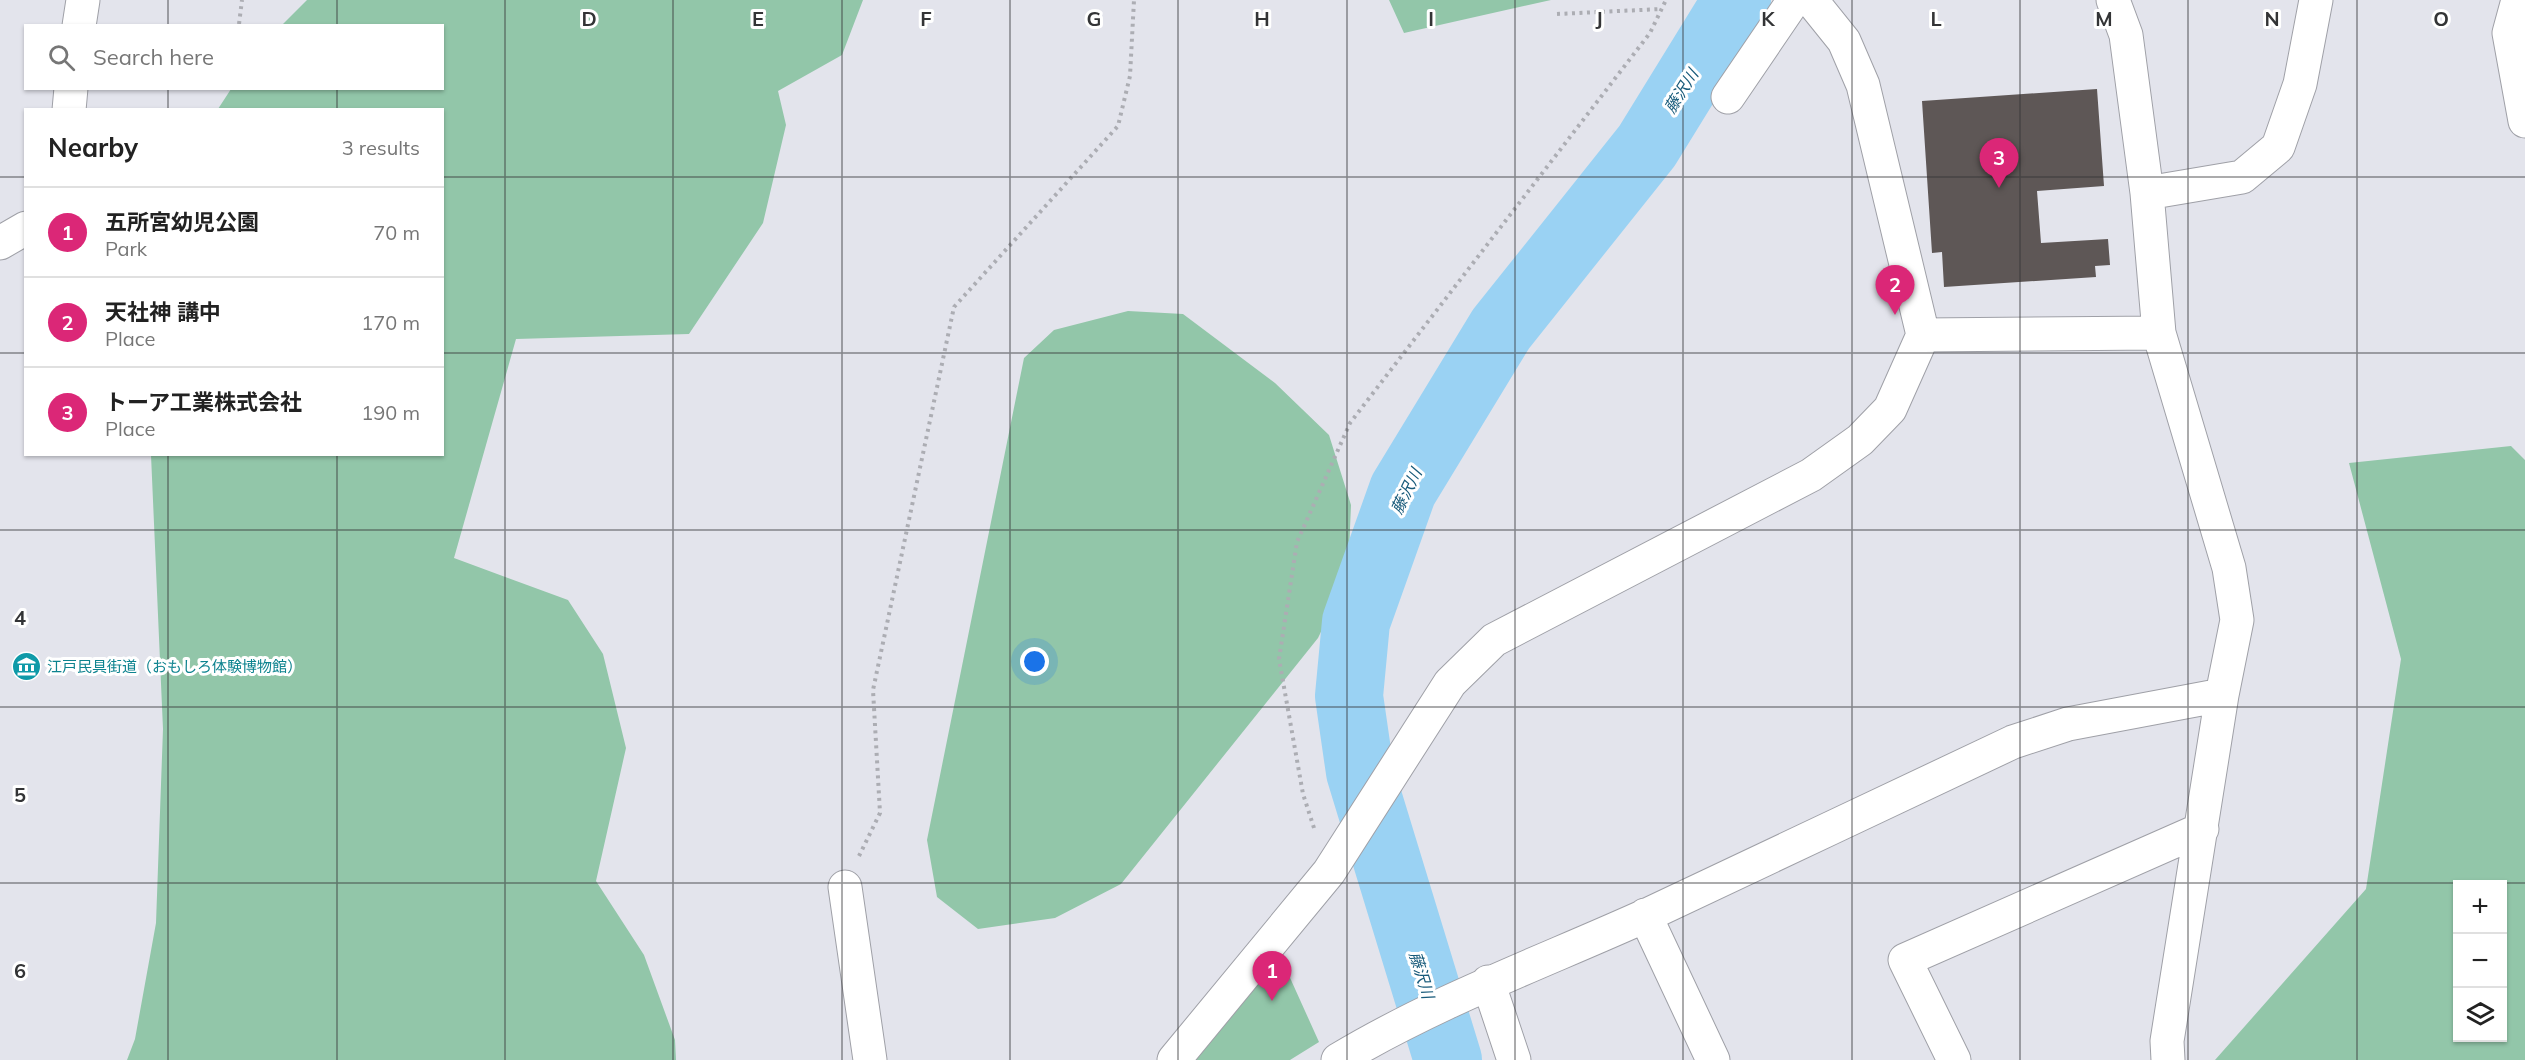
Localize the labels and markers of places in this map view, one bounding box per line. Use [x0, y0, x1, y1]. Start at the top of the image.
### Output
pin: 3 [1980, 138, 2018, 188]
pin: 2 [1876, 266, 1914, 315]
museum icon: 江戸民具街道（おもしろ体験博物館） [10, 651, 42, 683]
place label: 江戸民具街道（おもしろ体験博物館） [47, 657, 302, 676]
pin: 1 [1252, 952, 1292, 1001]

